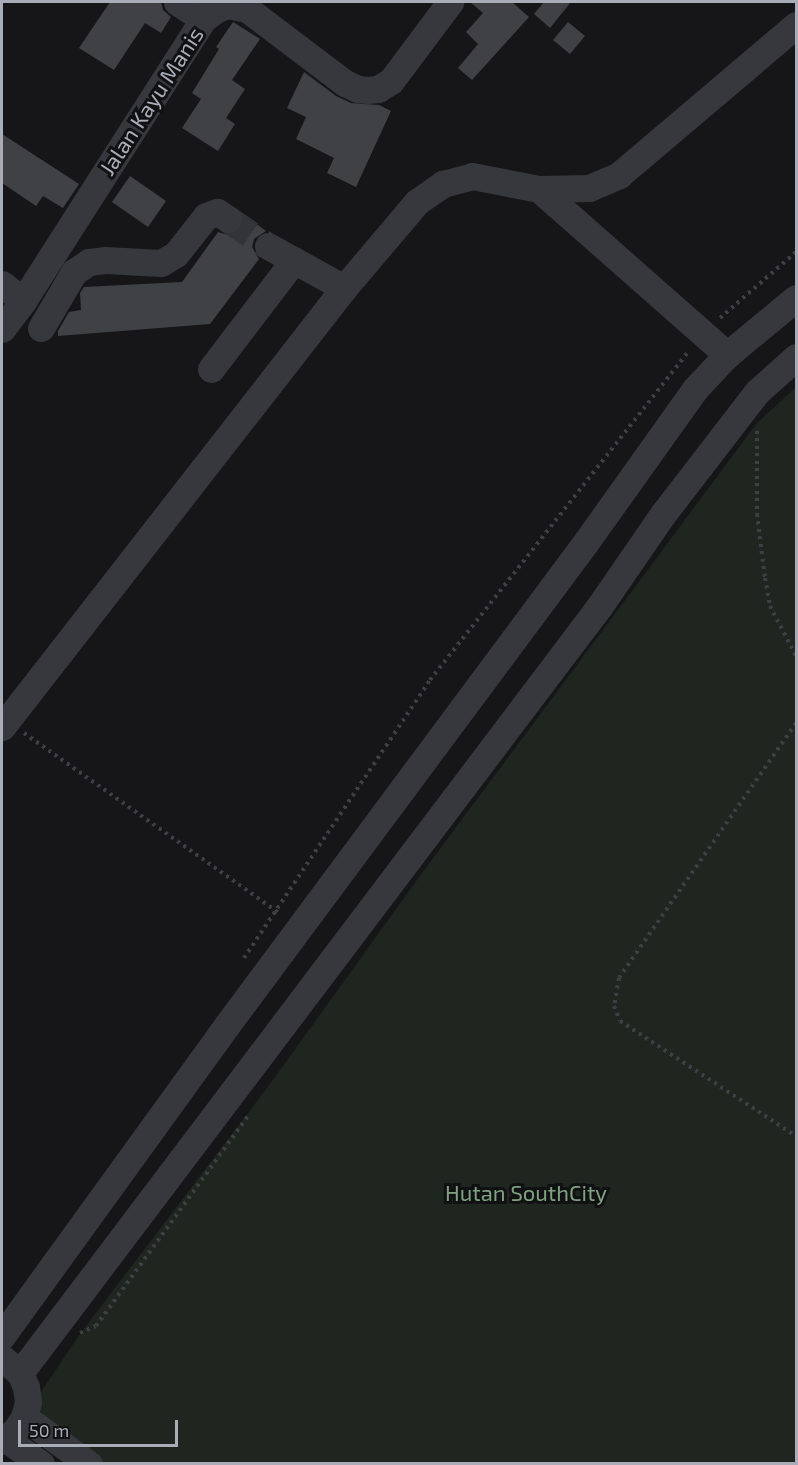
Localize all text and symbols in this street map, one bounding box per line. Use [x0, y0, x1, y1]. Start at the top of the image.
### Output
street label: Jalan Kayu Manis [93, 22, 209, 180]
park label: Hutan SouthCity [445, 1180, 607, 1206]
scale bar [21, 1408, 182, 1446]
text: 50 m [29, 1419, 69, 1441]

